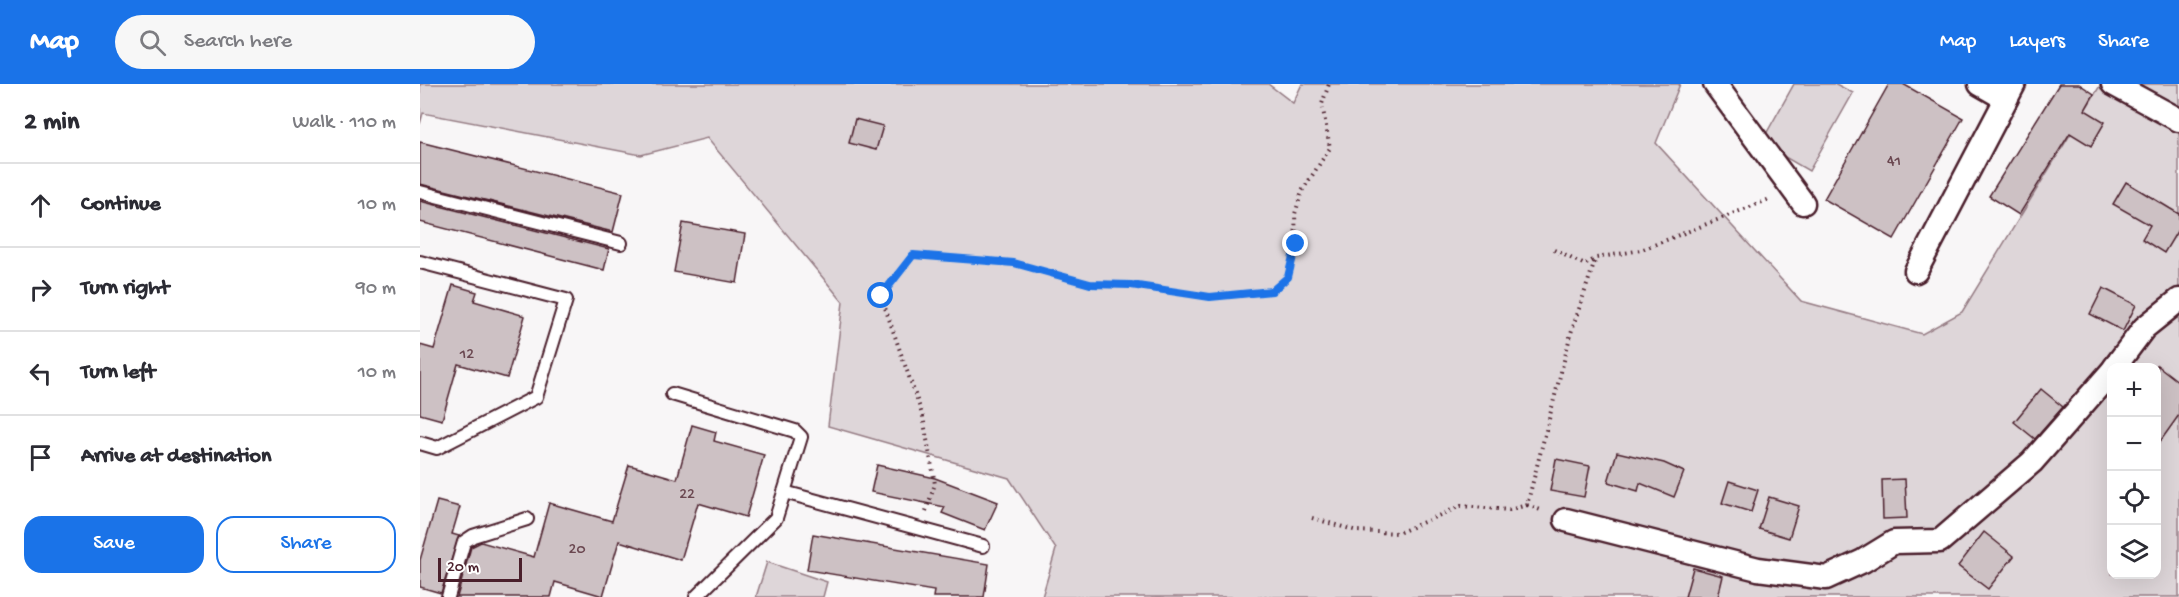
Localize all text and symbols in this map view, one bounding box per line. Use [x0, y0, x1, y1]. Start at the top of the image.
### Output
search box [115, 15, 535, 69]
text: Map [30, 26, 79, 59]
icon: search [136, 26, 169, 59]
text: Search here [184, 29, 292, 55]
text: Map [1940, 30, 1976, 55]
text: Layers [2009, 30, 2065, 55]
text: Share [2098, 30, 2149, 55]
text: 2 min [24, 108, 79, 139]
text: Walk · 110 m [292, 112, 396, 135]
house number: 41 [1887, 153, 1901, 172]
icon: ahead [24, 189, 57, 222]
text: Continue [81, 192, 161, 218]
text: 10 m [358, 194, 396, 217]
route end [1282, 230, 1308, 256]
icon: right [24, 273, 57, 306]
text: Turn right [81, 276, 169, 302]
text: 90 m [356, 278, 396, 301]
route start [867, 282, 893, 308]
house number: 12 [459, 346, 474, 365]
icon: left [24, 357, 57, 390]
text: Turn left [81, 360, 155, 386]
text: 10 m [358, 362, 396, 385]
map controls [2107, 363, 2161, 579]
button: + [2107, 363, 2161, 417]
button: − [2107, 417, 2161, 471]
icon: arrive [24, 441, 57, 474]
text: Arrive at destination [81, 444, 271, 470]
button: locate [2107, 471, 2161, 525]
house number: 22 [679, 486, 695, 505]
button: Save [24, 516, 204, 573]
button: Share [216, 516, 396, 573]
button: layers [2107, 525, 2161, 579]
house number: 20 [569, 541, 585, 560]
scale bar [438, 555, 522, 582]
text: 20 m [447, 559, 479, 578]

